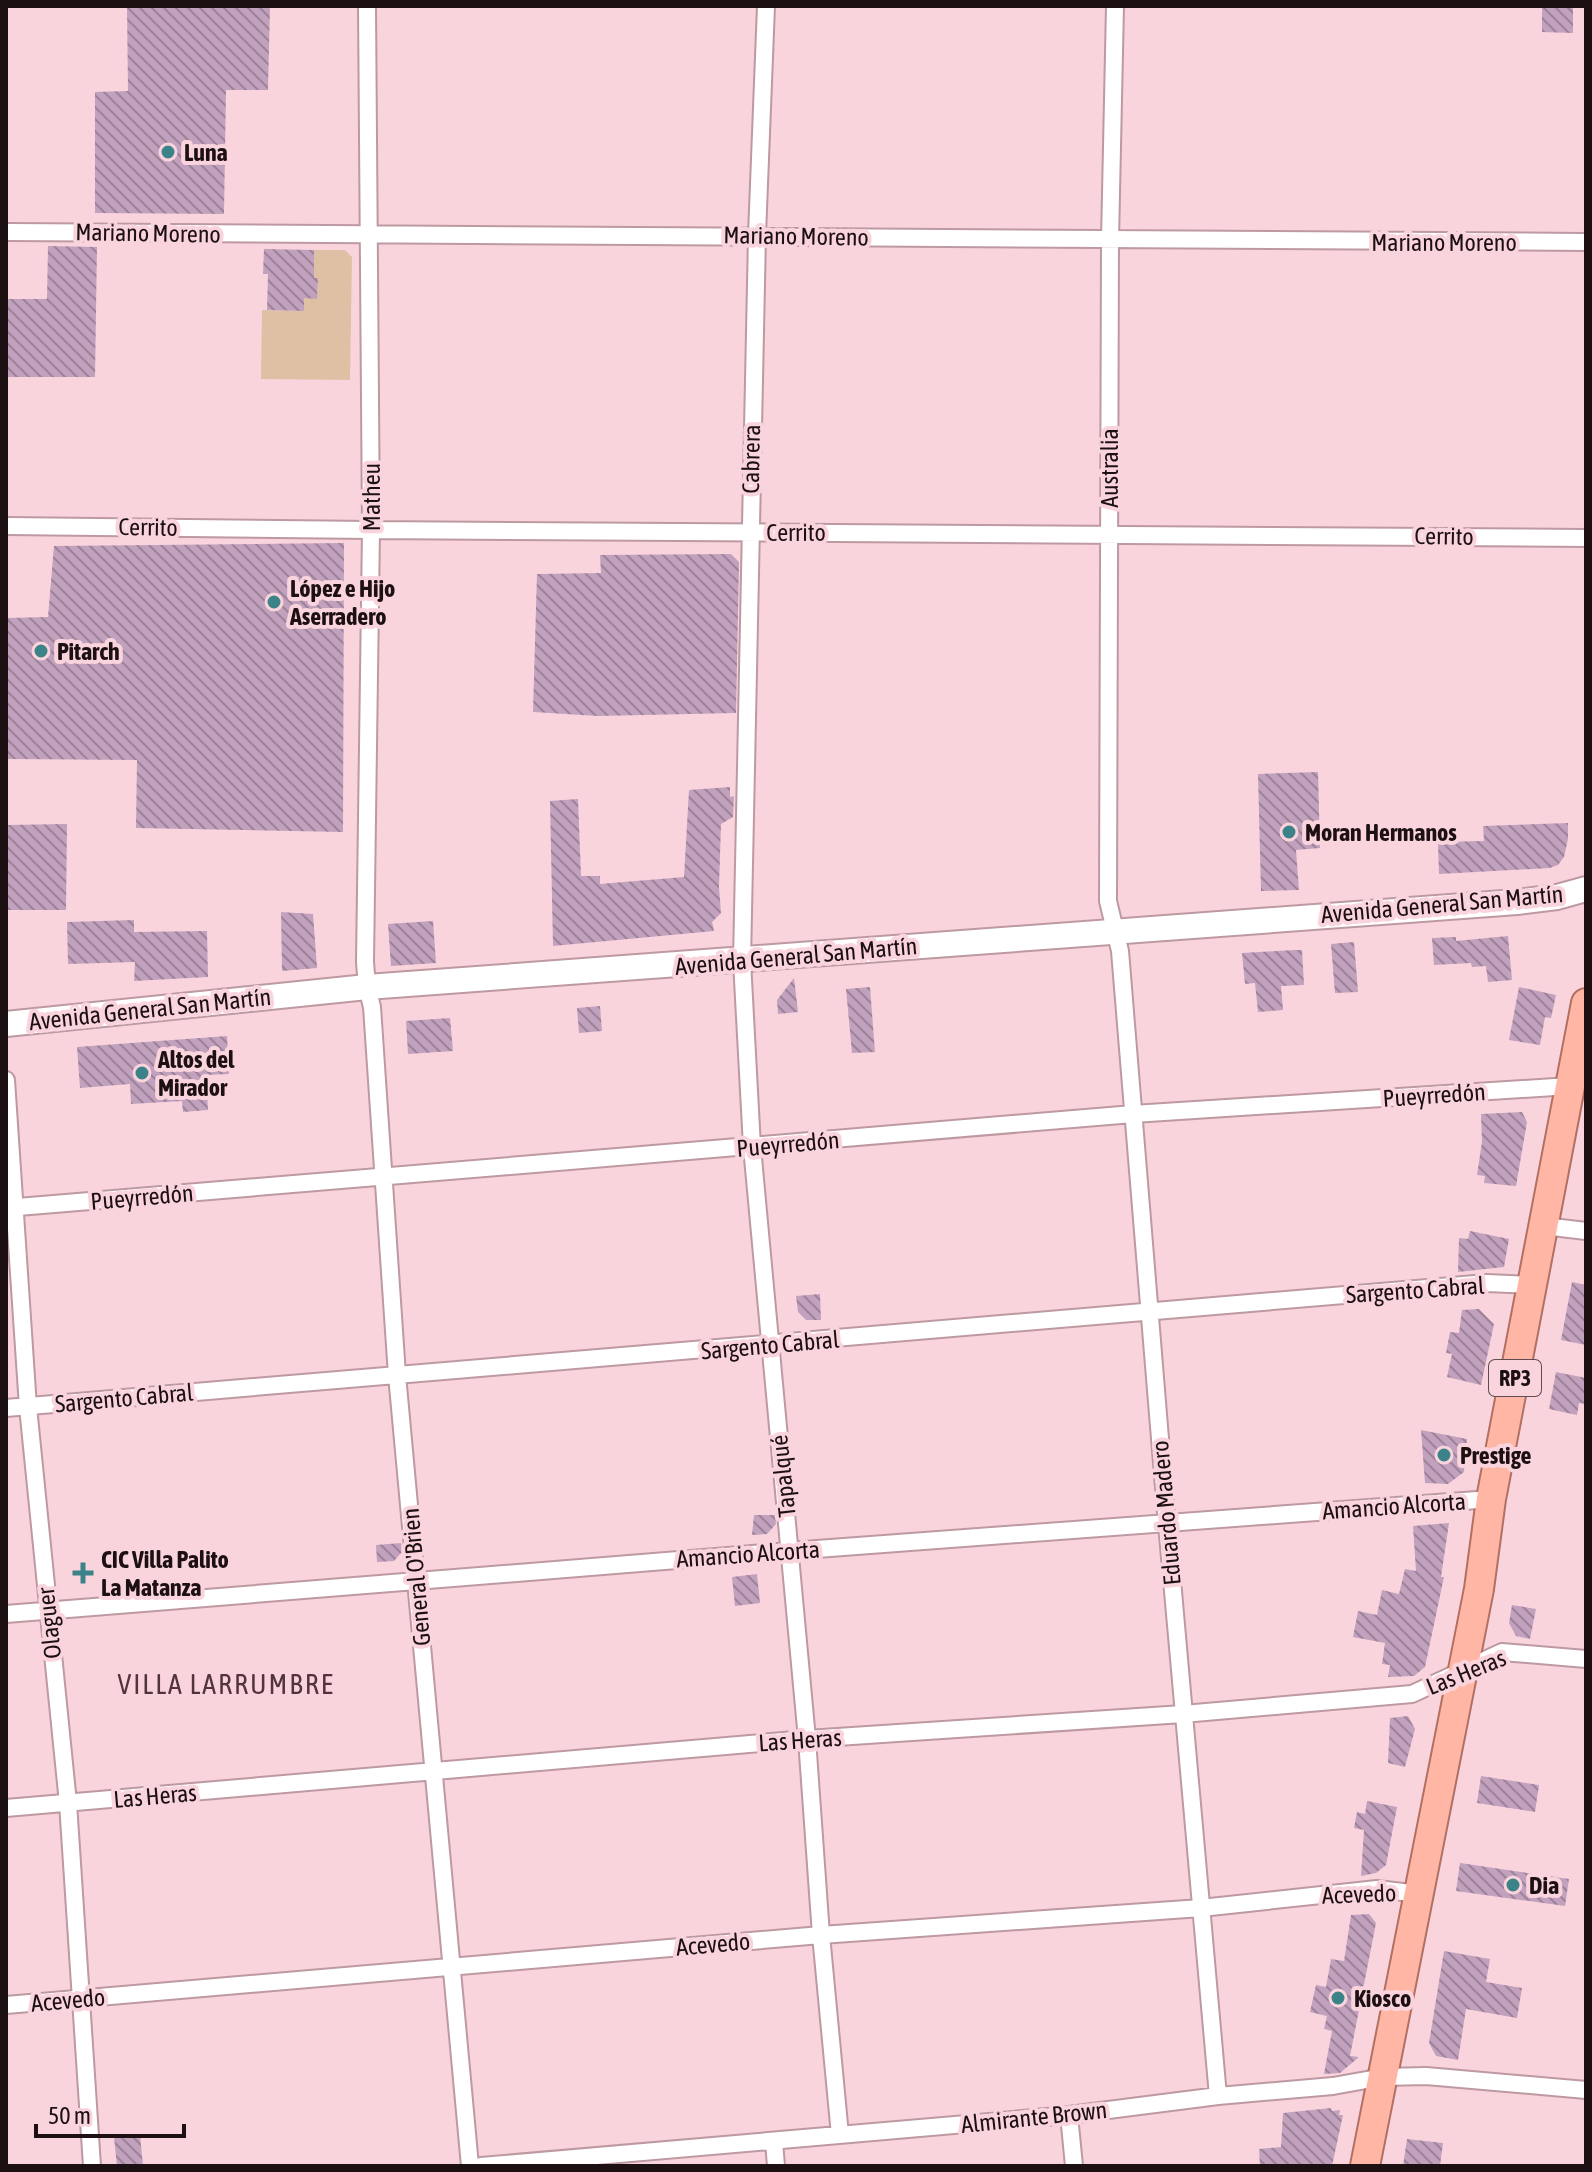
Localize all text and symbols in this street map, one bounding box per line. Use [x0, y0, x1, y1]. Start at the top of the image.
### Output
place label: Luna [184, 139, 228, 166]
marker: Luna [159, 143, 177, 161]
street label: Mariano Moreno [75, 218, 221, 248]
street label: Mariano Moreno [723, 221, 869, 251]
street label: Mariano Moreno [1371, 229, 1517, 256]
street label: Cabrera [737, 424, 765, 494]
street label: Australia [1096, 428, 1123, 508]
street label: Matheu [358, 463, 385, 531]
street label: Cerrito [118, 513, 178, 541]
street label: Cerrito [766, 519, 826, 546]
street label: Cerrito [1414, 522, 1474, 550]
place label: López e Hijo Aserradero [289, 575, 395, 630]
marker: López e Hijo Aserradero [265, 593, 283, 611]
place label: Pitarch [57, 638, 120, 665]
marker: Pitarch [32, 642, 50, 660]
place label: Moran Hermanos [1305, 819, 1457, 846]
marker: Moran Hermanos [1280, 823, 1298, 841]
street label: Avenida General San Martín [1320, 880, 1564, 928]
street label: Avenida General San Martín [674, 932, 918, 980]
street label: Avenida General San Martín [28, 983, 272, 1035]
place label: Altos del Mirador [157, 1046, 235, 1101]
marker: Altos del Mirador [133, 1064, 151, 1082]
street label: Pueyrredón [1382, 1078, 1486, 1112]
street label: Pueyrredón [735, 1126, 841, 1162]
street label: Pueyrredón [89, 1179, 195, 1215]
street label: Sargento Cabral [1345, 1272, 1486, 1308]
street label: Sargento Cabral [700, 1325, 841, 1364]
road number: RP3 [1489, 1360, 1541, 1396]
street label: Sargento Cabral [54, 1378, 195, 1417]
street label: Tapalqué [765, 1434, 801, 1518]
street label: Eduardo Madero [1146, 1439, 1186, 1587]
place label: Prestige [1460, 1442, 1531, 1469]
marker: Prestige [1435, 1446, 1453, 1464]
street label: Amancio Alcorta [1321, 1488, 1467, 1524]
street label: General O'Brien [397, 1507, 435, 1647]
street label: Amancio Alcorta [675, 1536, 821, 1572]
place label: CIC Villa Palito La Matanza [101, 1546, 229, 1601]
marker: CIC Villa Palito La Matanza [72, 1562, 94, 1584]
street label: Olaguer [32, 1585, 66, 1660]
street label: Las Heras [1422, 1644, 1510, 1700]
district label: VILLA LARRUMBRE [117, 1668, 335, 1700]
street label: Las Heras [758, 1724, 842, 1756]
street label: Las Heras [112, 1779, 198, 1813]
place label: Dia [1529, 1872, 1559, 1899]
marker: Dia [1504, 1876, 1522, 1894]
street label: Acevedo [1321, 1879, 1397, 1909]
street label: Acevedo [675, 1927, 751, 1961]
street label: Acevedo [30, 1983, 106, 2017]
place label: Kiosco [1354, 1985, 1411, 2012]
marker: Kiosco [1329, 1989, 1347, 2007]
scale bar [36, 2088, 184, 2138]
street label: Almirante Brown [960, 2096, 1108, 2138]
text: 50 m [48, 2102, 91, 2129]

